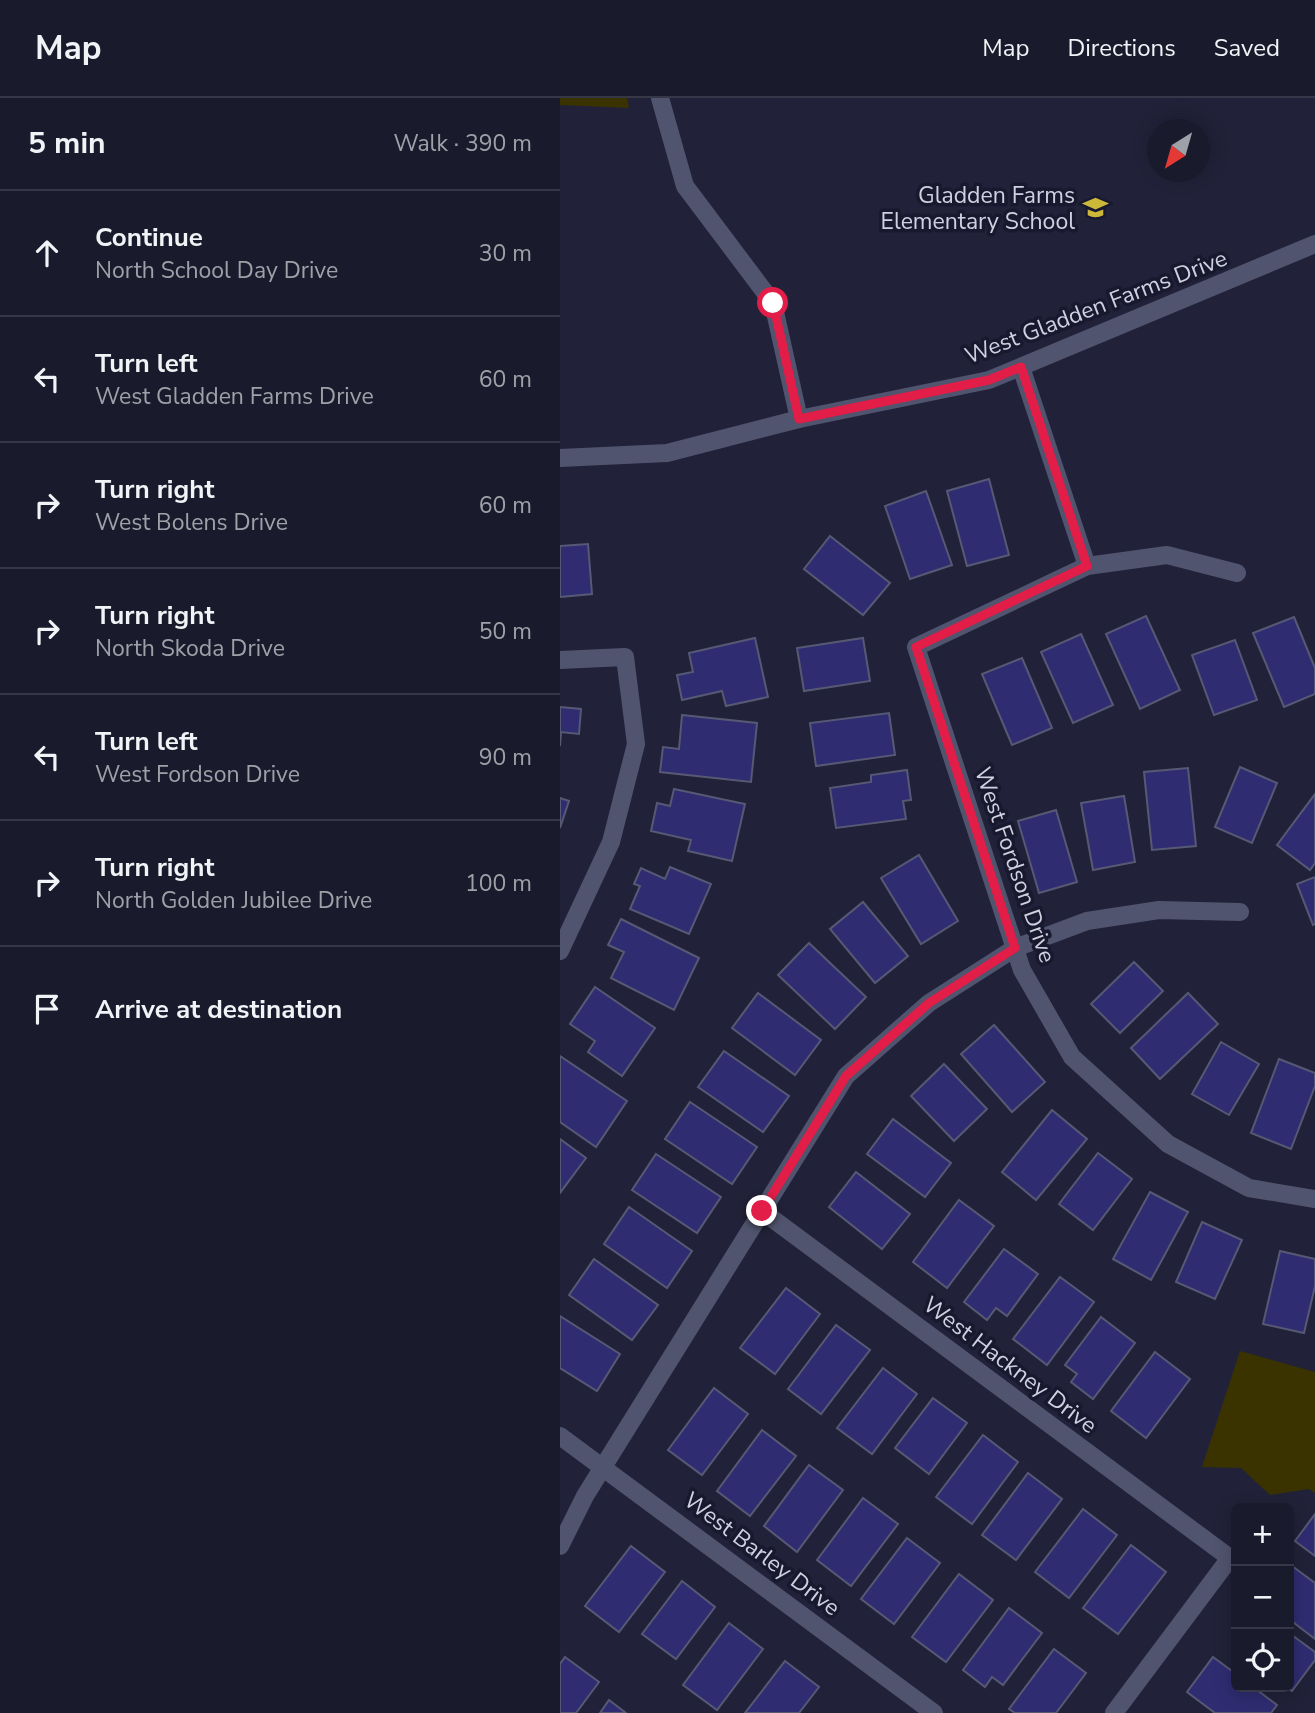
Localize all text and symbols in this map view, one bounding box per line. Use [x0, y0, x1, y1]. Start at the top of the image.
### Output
text: Map [35, 26, 102, 71]
text: Map [982, 32, 1029, 64]
text: Directions [1067, 32, 1176, 64]
text: Saved [1214, 32, 1280, 64]
north arrow [1147, 119, 1210, 182]
text: 5 min [28, 123, 106, 164]
text: Walk · 390 m [393, 128, 532, 159]
place label: Gladden Farms Elementary School [881, 180, 1075, 237]
school or university icon: Gladden Farms Elementary School [1081, 194, 1109, 222]
text: Continue [95, 220, 203, 255]
icon: ahead [28, 234, 66, 272]
text: 30 m [479, 238, 532, 269]
street label: West Gladden Farms Drive [960, 243, 1232, 371]
text: North School Day Drive [95, 255, 338, 286]
route start [757, 287, 788, 318]
text: Turn left [95, 346, 198, 381]
icon: left [28, 360, 66, 398]
text: 60 m [479, 364, 532, 395]
text: West Gladden Farms Drive [95, 381, 374, 412]
text: Turn right [95, 472, 214, 507]
icon: right [28, 486, 66, 524]
text: 60 m [479, 490, 532, 521]
text: West Bolens Drive [95, 507, 288, 538]
text: Turn right [95, 598, 214, 633]
icon: right [28, 612, 66, 650]
text: 50 m [479, 616, 532, 647]
text: North Skoda Drive [95, 633, 285, 664]
text: Turn left [95, 724, 198, 759]
icon: left [28, 738, 66, 776]
text: 90 m [479, 742, 532, 773]
text: West Fordson Drive [95, 759, 300, 790]
street label: West Fordson Drive [967, 763, 1063, 967]
text: Turn right [95, 850, 214, 885]
icon: right [28, 864, 66, 902]
text: 100 m [465, 868, 532, 899]
text: North Golden Jubilee Drive [95, 885, 372, 916]
icon: arrive [28, 990, 66, 1028]
text: Arrive at destination [95, 992, 342, 1027]
route end [746, 1195, 777, 1226]
street label: West Hackney Drive [917, 1289, 1103, 1441]
street label: West Barley Drive [678, 1485, 846, 1623]
map controls [1231, 1503, 1294, 1692]
button: + [1231, 1503, 1294, 1566]
button: − [1231, 1566, 1294, 1629]
button: locate [1231, 1629, 1294, 1692]

